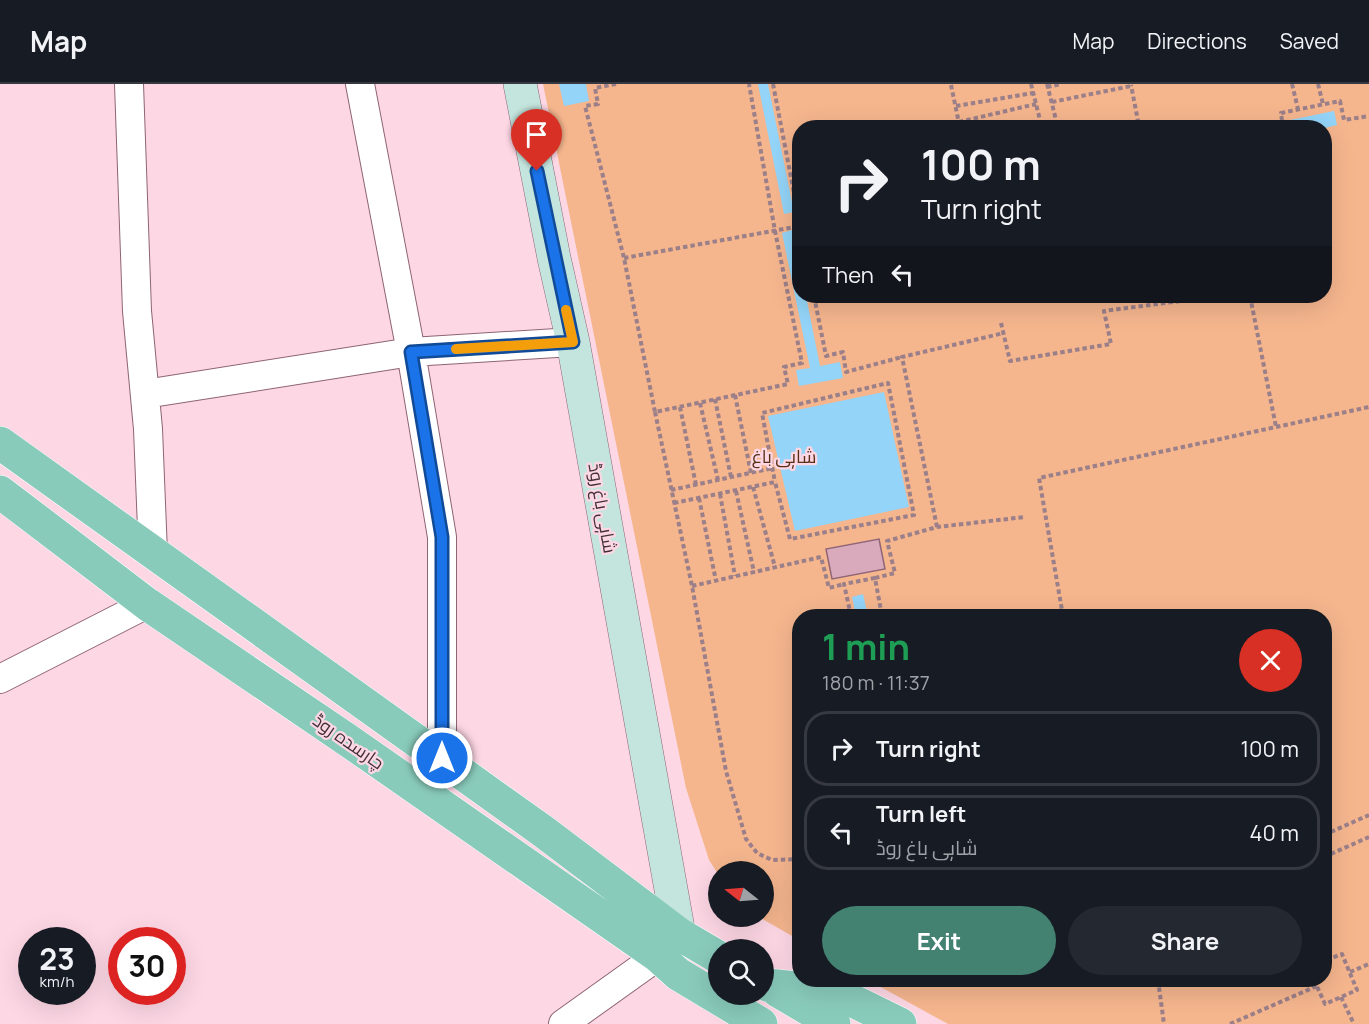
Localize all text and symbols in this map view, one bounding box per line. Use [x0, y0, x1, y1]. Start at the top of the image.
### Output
text: Map [30, 22, 87, 60]
text: Map [1073, 27, 1114, 55]
text: Directions [1147, 27, 1247, 55]
text: Saved [1280, 27, 1339, 55]
pin [511, 109, 562, 171]
icon: arrive [520, 118, 553, 151]
text: 100 m [921, 135, 1041, 193]
icon: right [822, 144, 900, 222]
text: Turn right [921, 190, 1042, 227]
icon: left [886, 258, 919, 291]
text: Then [822, 260, 874, 290]
park label: شاہی باغ [752, 444, 816, 469]
street label: شاہی باغ روڈ [582, 461, 623, 555]
text: 1 min [822, 622, 910, 671]
button: close [1239, 629, 1302, 692]
text: 180 m · 11:37 [822, 669, 930, 696]
street label: چارسدہ روڈ [308, 708, 389, 775]
position arrow [410, 726, 474, 790]
icon: right [825, 732, 858, 765]
text: Turn right [876, 734, 981, 764]
text: 100 m [1241, 734, 1299, 764]
text: Turn left [876, 799, 966, 829]
icon: left [825, 816, 858, 849]
text: 40 m [1250, 818, 1299, 848]
text: شاہی باغ روڈ [876, 834, 978, 861]
north arrow [708, 861, 774, 927]
map controls [708, 861, 774, 1005]
button: Exit [822, 906, 1056, 975]
button: Share [1068, 906, 1302, 975]
speed limit sign: 30 [108, 927, 186, 1005]
text: 23 [39, 938, 75, 979]
button: search [708, 939, 774, 1005]
text: km/h [40, 971, 74, 992]

